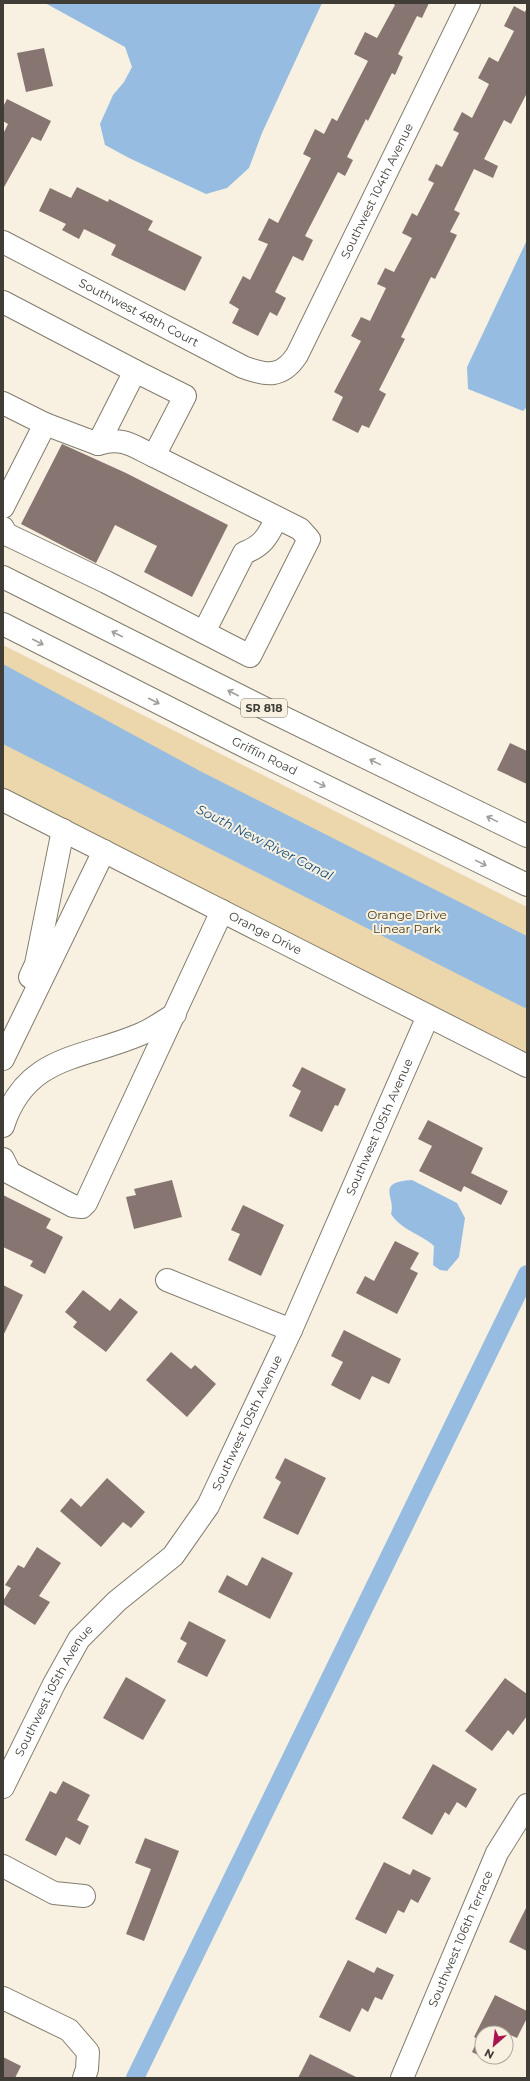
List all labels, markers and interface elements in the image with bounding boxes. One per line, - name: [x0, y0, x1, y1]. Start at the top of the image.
- street label: Southwest 104th Avenue: [337, 121, 416, 261]
- street label: Southwest 48th Court: [76, 275, 201, 350]
- one-way arrow: [111, 630, 123, 637]
- one-way arrow: [32, 639, 44, 646]
- one-way arrow: [228, 689, 240, 696]
- one-way arrow: [148, 697, 160, 705]
- road number: SR 818: [241, 699, 287, 717]
- street label: Griffin Road: [229, 733, 300, 778]
- one-way arrow: [369, 758, 381, 765]
- one-way arrow: [314, 781, 326, 788]
- water label: South New River Canal: [194, 801, 336, 884]
- one-way arrow: [486, 815, 498, 822]
- one-way arrow: [475, 860, 487, 867]
- park label: Orange Drive Linear Park: [367, 907, 447, 936]
- street label: Orange Drive: [226, 908, 304, 957]
- street label: Southwest 105th Avenue: [343, 1056, 416, 1198]
- street label: Southwest 105th Avenue: [208, 1352, 285, 1493]
- street label: Southwest 105th Avenue: [11, 1622, 96, 1759]
- street label: Southwest 106th Terrace: [425, 1868, 496, 2009]
- north arrow: [474, 2025, 514, 2065]
- text: N: [482, 2046, 497, 2062]

